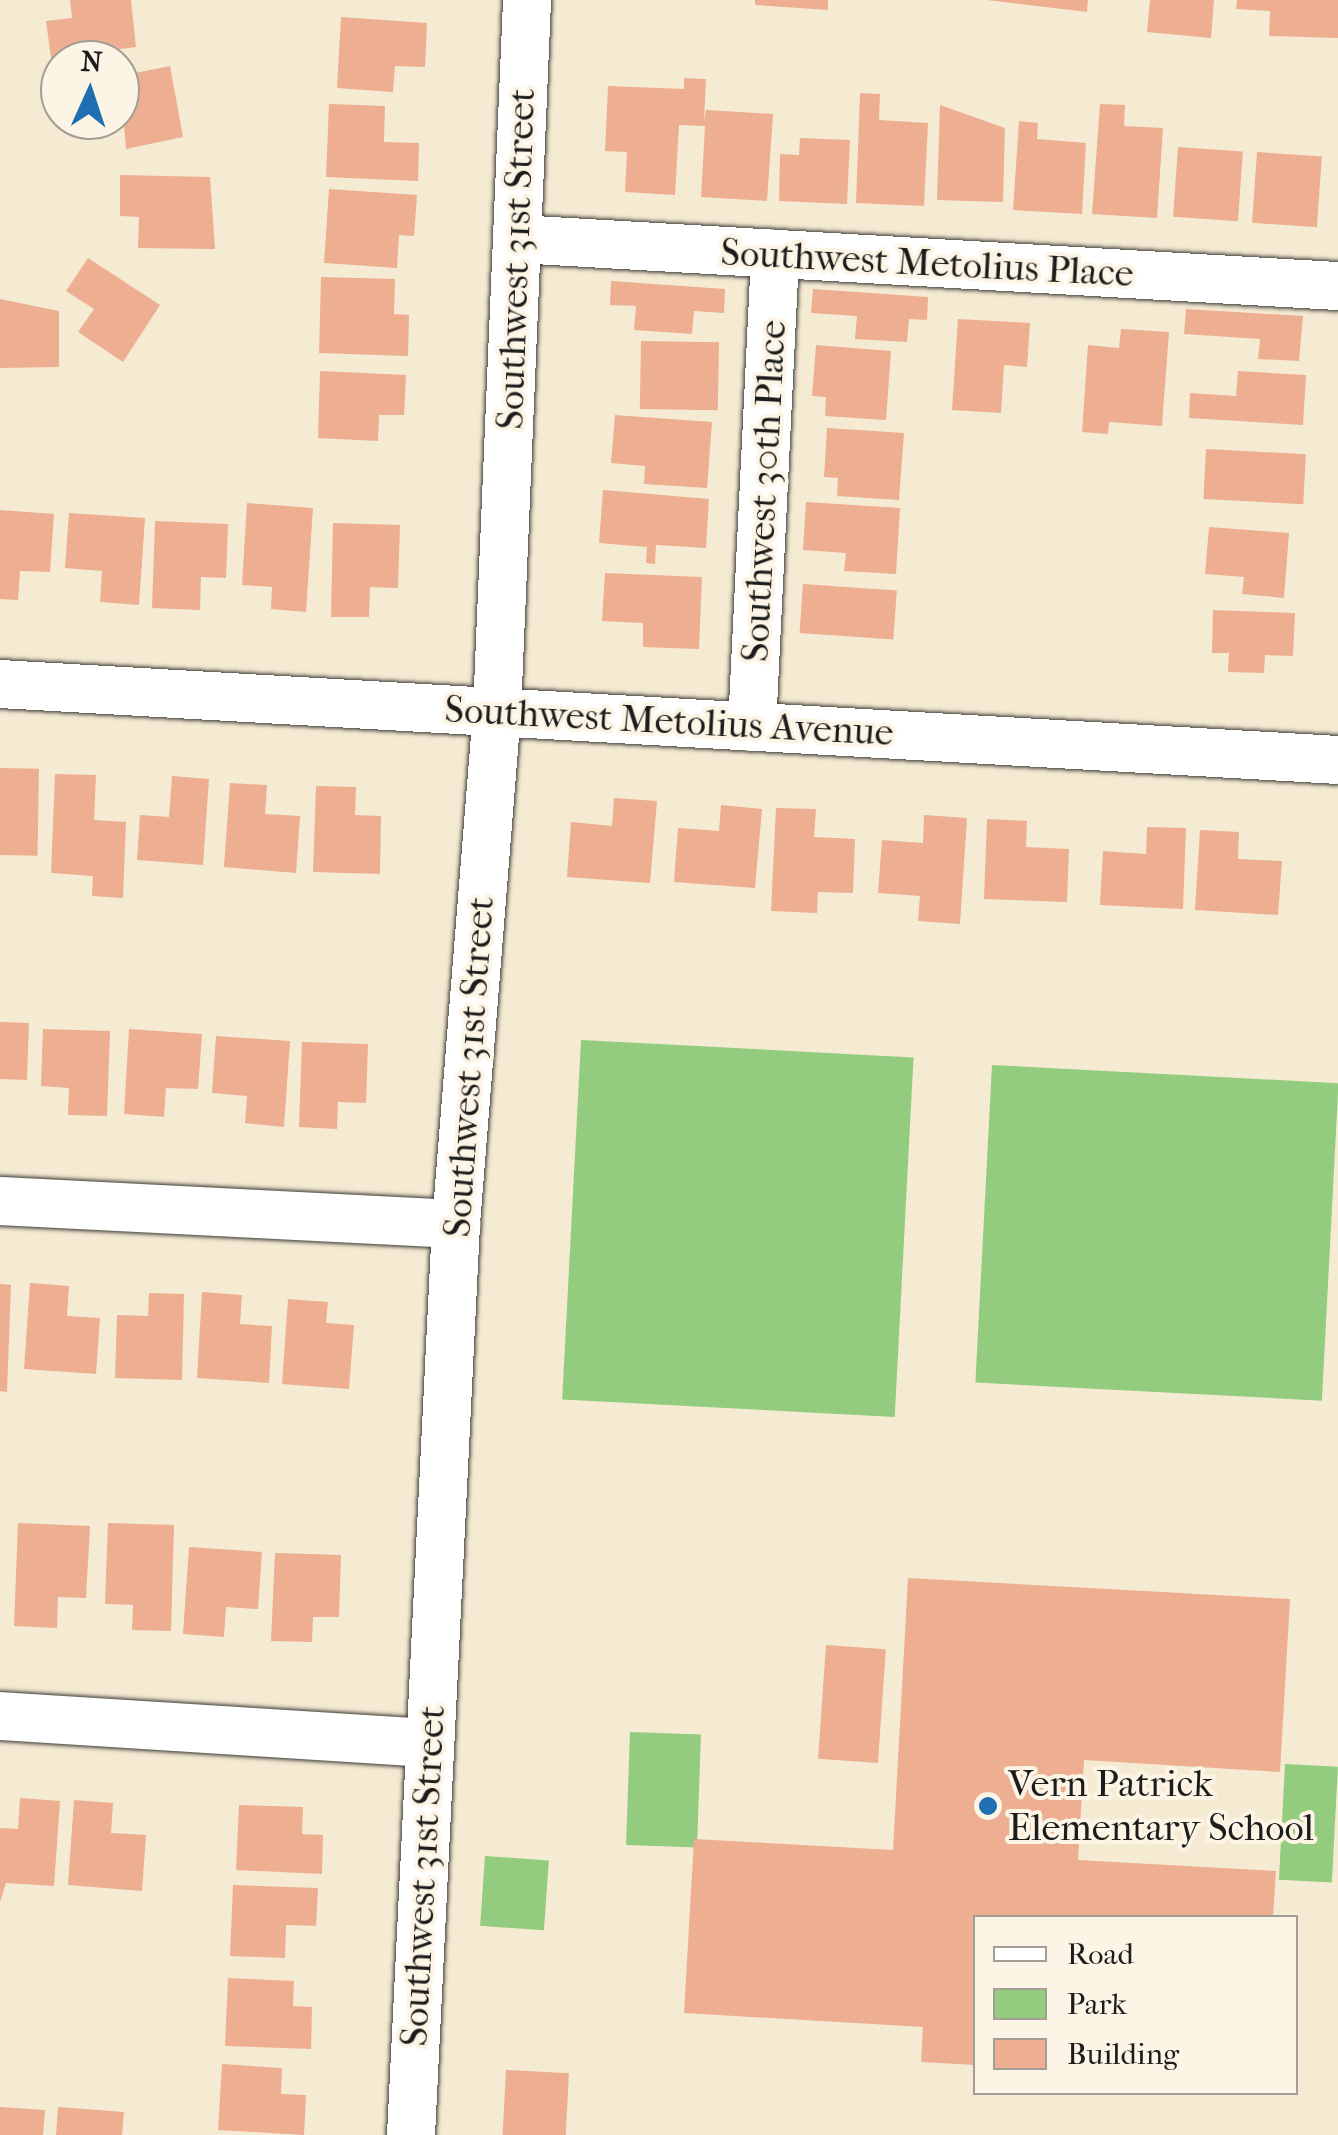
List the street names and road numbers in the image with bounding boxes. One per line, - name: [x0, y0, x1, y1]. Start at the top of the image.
- street label: Southwest 31st Street: [487, 88, 545, 430]
- street label: Southwest Metolius Place: [719, 229, 1135, 297]
- street label: Southwest 30th Place: [732, 319, 796, 663]
- street label: Southwest Metolius Avenue: [443, 686, 895, 756]
- street label: Southwest 31st Street: [434, 895, 504, 1239]
- street label: Southwest 31st Street: [391, 1704, 455, 2048]

